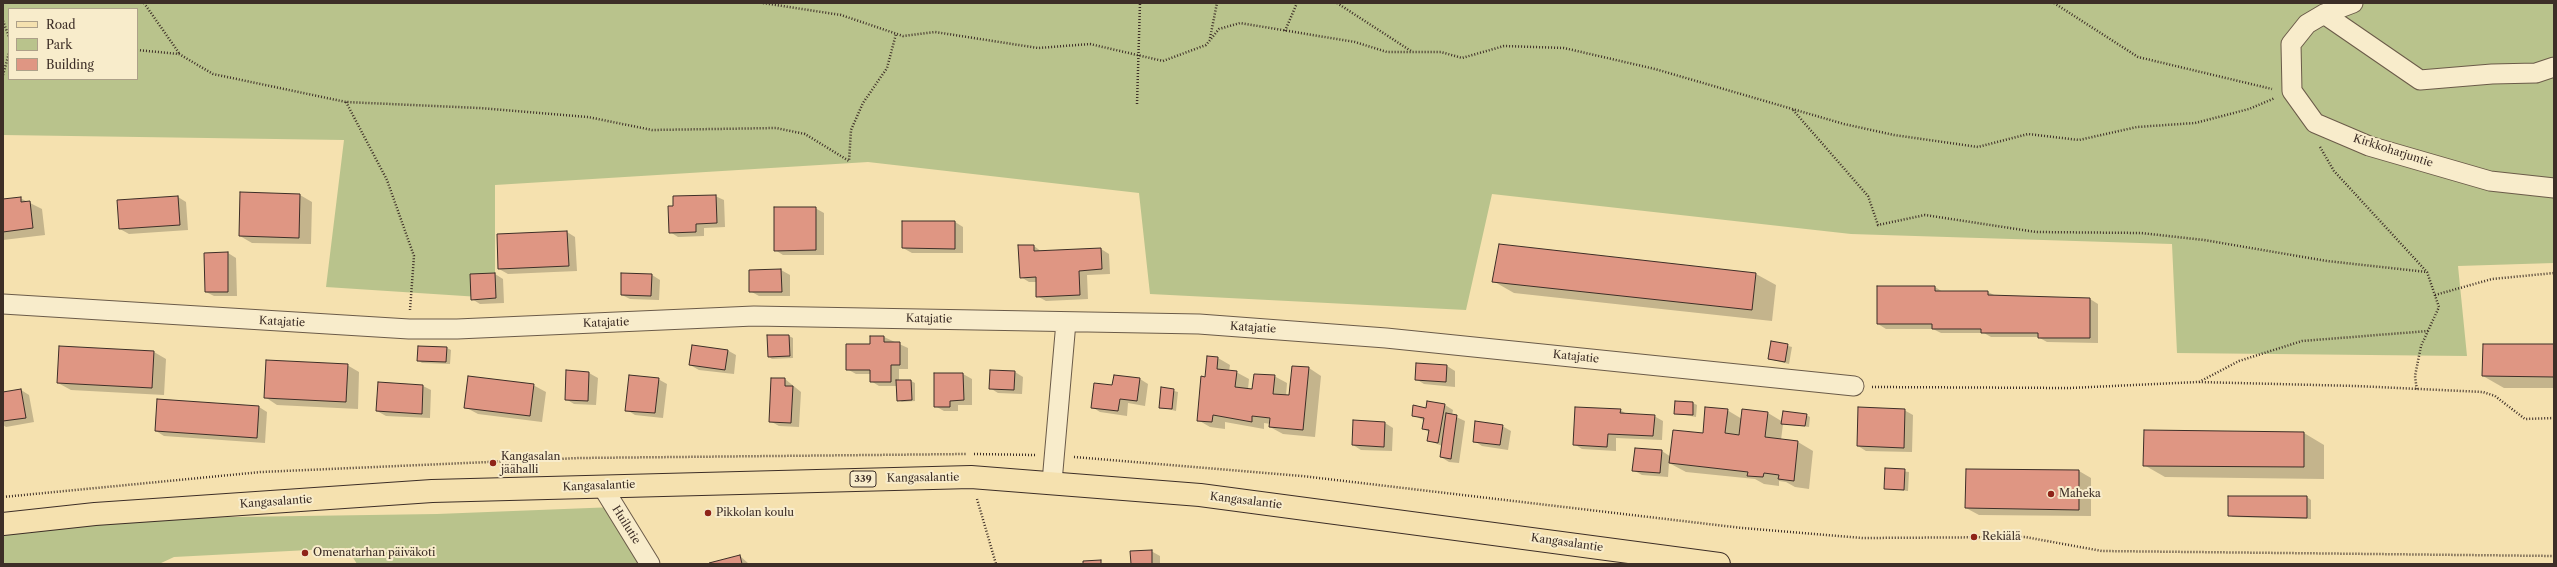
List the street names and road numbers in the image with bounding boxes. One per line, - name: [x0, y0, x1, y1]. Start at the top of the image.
- street label: Kirkkoharjuntie: [2351, 132, 2435, 170]
- street label: Katajatie: [906, 312, 952, 326]
- street label: Katajatie: [258, 314, 306, 330]
- street label: Katajatie: [583, 316, 629, 330]
- street label: Katajatie: [1229, 320, 1277, 336]
- street label: Katajatie: [1552, 348, 1600, 366]
- road number: 339: [850, 471, 876, 487]
- street label: Kangasalantie: [887, 471, 959, 485]
- street label: Kangasalantie: [562, 478, 636, 494]
- street label: Kangasalantie: [1209, 490, 1283, 512]
- street label: Kangasalantie: [239, 493, 313, 511]
- street label: Huilutie: [609, 503, 643, 547]
- street label: Kangasalantie: [1530, 531, 1604, 555]

